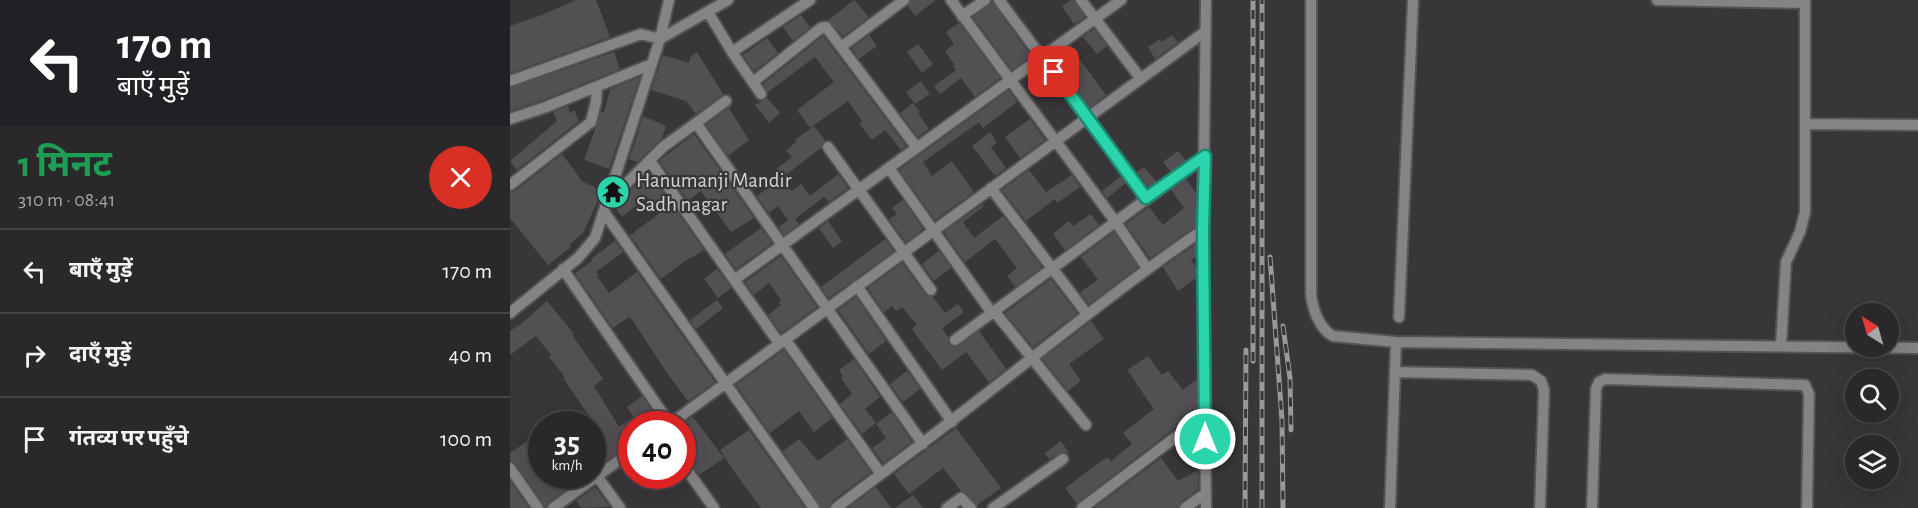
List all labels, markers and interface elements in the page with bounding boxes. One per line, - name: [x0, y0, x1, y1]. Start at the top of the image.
- icon: left: [18, 24, 96, 102]
- text: 170 m: [117, 24, 212, 66]
- pin: [1028, 46, 1079, 97]
- icon: arrive: [1037, 55, 1070, 88]
- text: बाएँ मुड़ें: [117, 73, 189, 100]
- button: close: [429, 146, 492, 209]
- text: 1 मिनट: [18, 147, 112, 183]
- place label: Hanumanji Mandir Sadh nagar: [636, 170, 792, 215]
- temple icon: Hanumanji Mandir Sadh nagar: [595, 174, 631, 210]
- text: 310 m · 08:41: [18, 190, 115, 210]
- icon: left: [18, 255, 51, 288]
- text: बाएँ मुड़ें: [69, 259, 133, 281]
- text: 170 m: [442, 260, 492, 282]
- north arrow: [1845, 303, 1899, 357]
- map controls: [1845, 303, 1899, 489]
- icon: right: [18, 339, 51, 372]
- text: दाएँ मुड़ें: [69, 343, 131, 365]
- text: 40 m: [449, 344, 492, 366]
- button: search: [1845, 369, 1899, 423]
- position arrow: [1173, 407, 1237, 471]
- speed limit sign: 40: [618, 411, 696, 489]
- icon: arrive: [18, 423, 51, 456]
- text: गंतव्य पर पहुँचे: [69, 427, 189, 449]
- text: 100 m: [440, 428, 492, 450]
- text: 35: [554, 428, 580, 458]
- button: layers: [1845, 435, 1899, 489]
- text: km/h: [552, 458, 582, 473]

